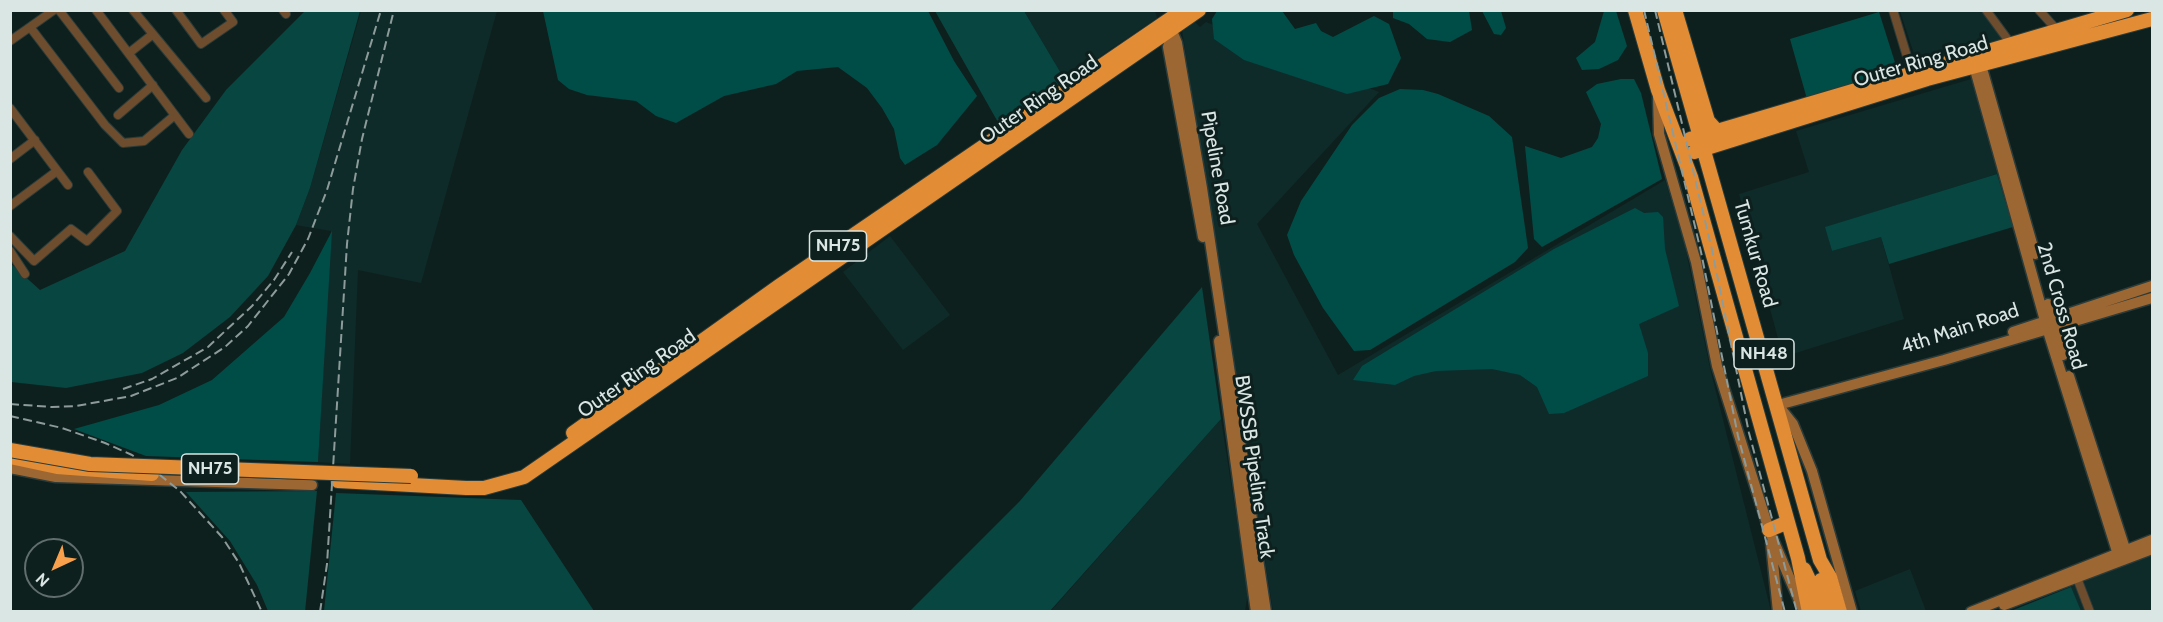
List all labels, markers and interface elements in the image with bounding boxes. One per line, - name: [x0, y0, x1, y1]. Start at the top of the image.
- street label: Outer Ring Road: [1851, 31, 1991, 93]
- street label: Outer Ring Road: [975, 50, 1103, 150]
- street label: Pipeline Road: [1195, 109, 1239, 227]
- street label: Tumkur Road: [1728, 198, 1782, 310]
- road number: NH75: [810, 231, 866, 261]
- street label: 2nd Cross Road: [2031, 240, 2091, 372]
- street label: 4th Main Road: [1898, 299, 2022, 359]
- street label: Outer Ring Road: [573, 324, 701, 424]
- road number: NH48: [1734, 339, 1794, 369]
- street label: BWSSB Pipeline Track: [1229, 374, 1279, 560]
- road number: NH75: [182, 454, 238, 484]
- north arrow: [24, 538, 84, 598]
- text: N: [32, 569, 53, 591]

